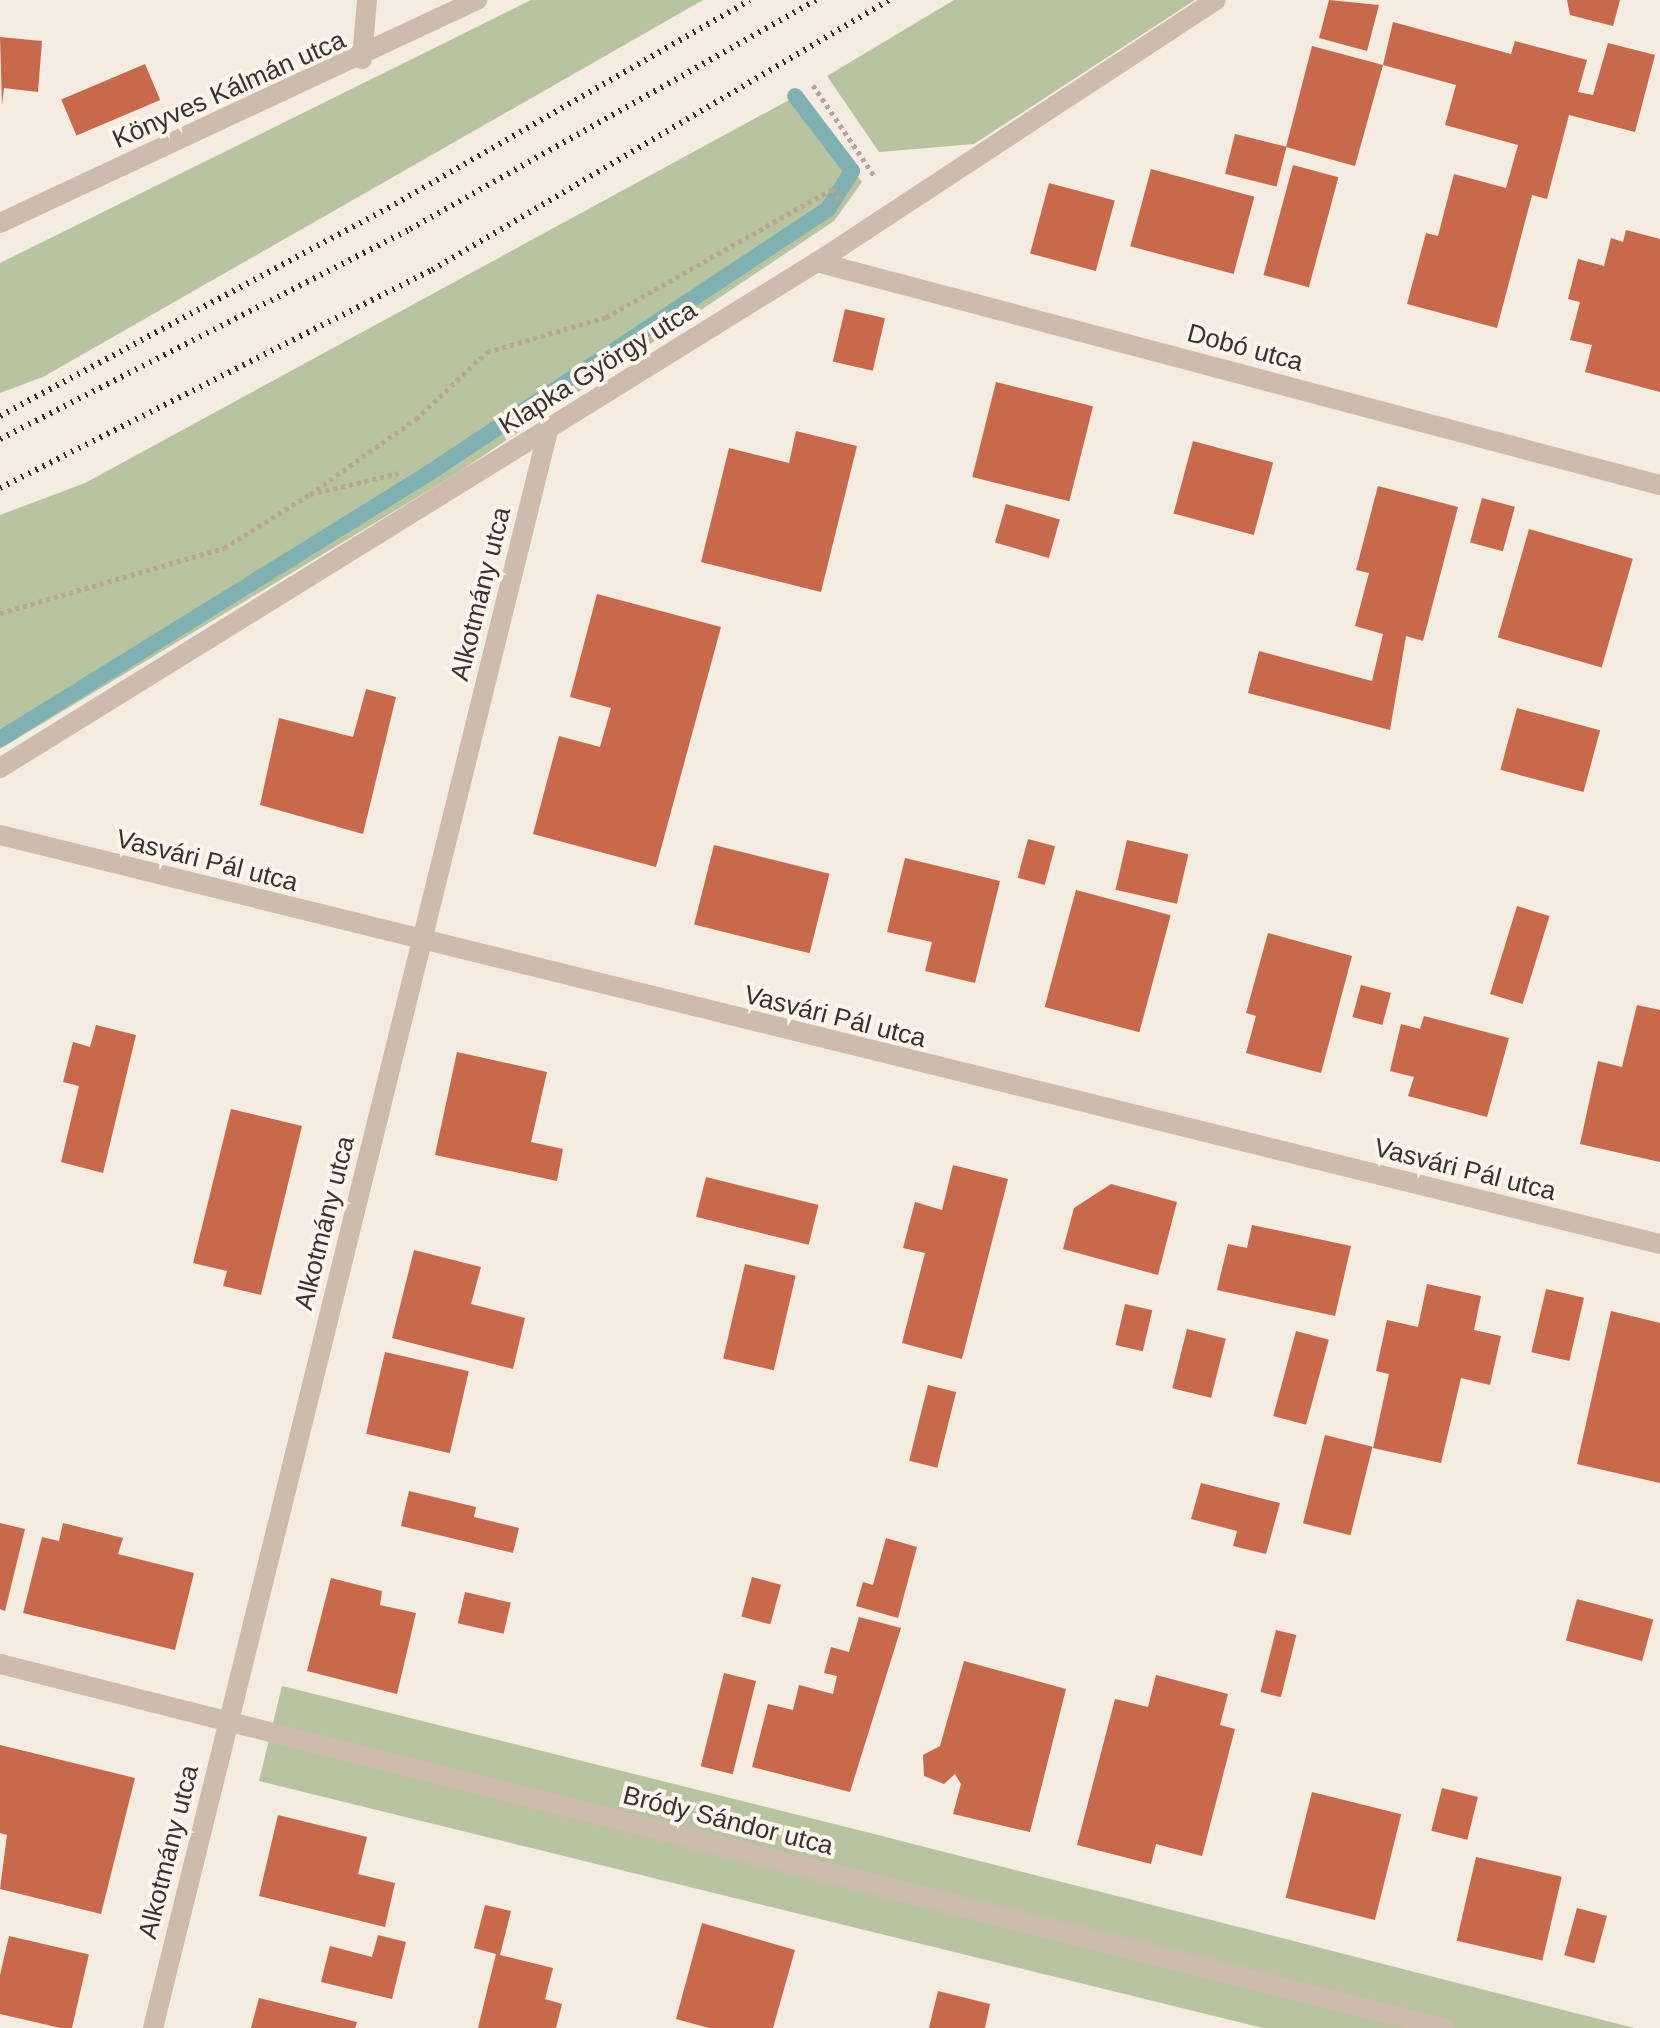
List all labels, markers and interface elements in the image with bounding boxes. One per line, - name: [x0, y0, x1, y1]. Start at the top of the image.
- street label: Könyves Kálmán utca: [108, 25, 350, 155]
- street label: Klapka György utca: [494, 295, 702, 441]
- street label: Dobó utca: [1184, 318, 1306, 378]
- street label: Alkotmány utca: [444, 504, 518, 684]
- street label: Vasvári Pál utca: [113, 823, 301, 899]
- street label: Vasvári Pál utca: [741, 979, 929, 1055]
- street label: Vasvári Pál utca: [1371, 1132, 1559, 1208]
- street label: Alkotmány utca: [288, 1133, 362, 1313]
- street label: Alkotmány utca: [132, 1762, 206, 1942]
- street label: Bródy Sándor utca: [620, 1780, 836, 1862]

